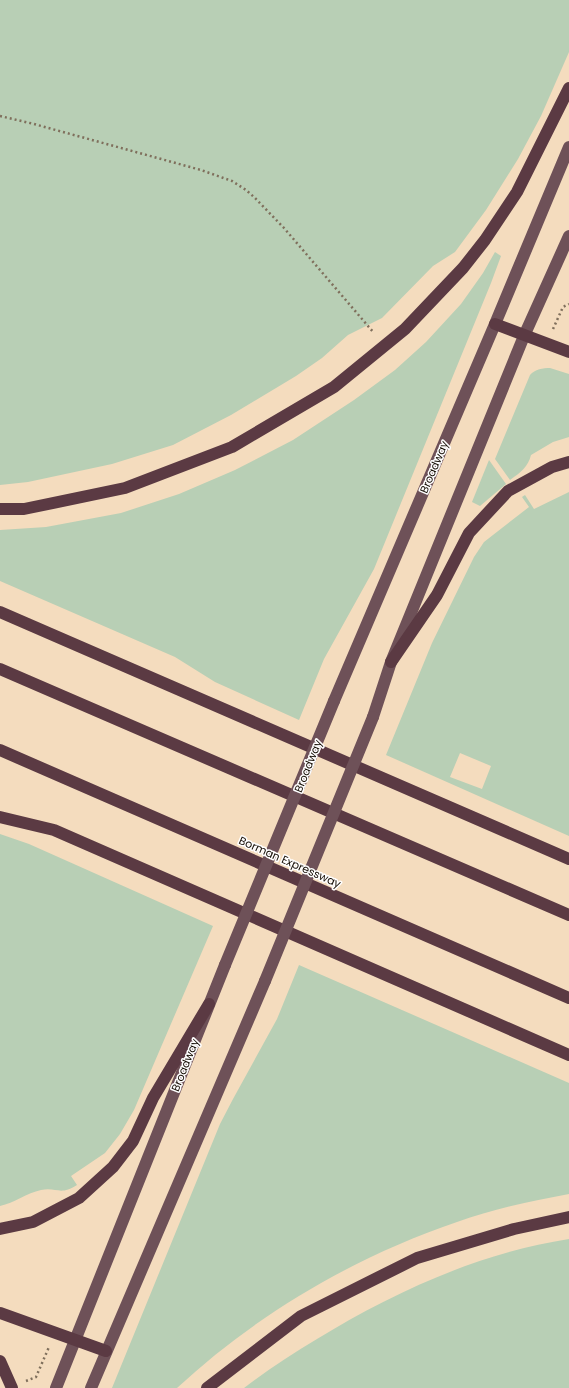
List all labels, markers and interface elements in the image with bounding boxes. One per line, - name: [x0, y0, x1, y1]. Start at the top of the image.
- street label: Broadway: [416, 438, 453, 496]
- street label: Broadway: [290, 737, 326, 795]
- street label: Borman Expressway: [236, 832, 344, 892]
- street label: Broadway: [167, 1036, 203, 1094]

